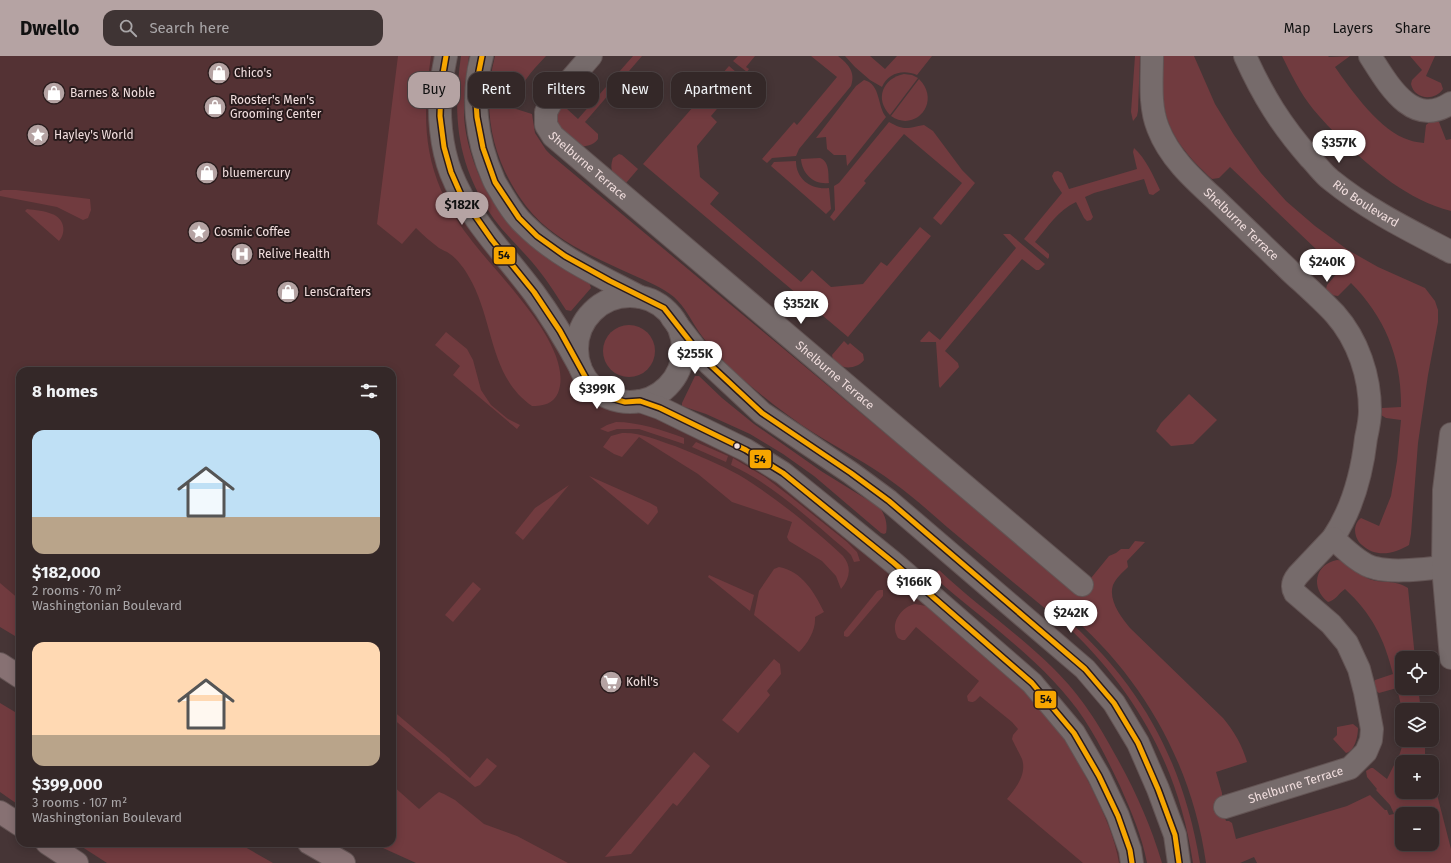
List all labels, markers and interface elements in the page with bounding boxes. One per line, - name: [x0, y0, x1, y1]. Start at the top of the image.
- search box: [103, 10, 383, 46]
- text: Dwello: [20, 17, 79, 40]
- icon: search: [117, 17, 139, 39]
- text: Search here: [149, 19, 230, 37]
- text: Map: [1284, 20, 1310, 37]
- text: Layers: [1332, 20, 1373, 37]
- text: Share: [1395, 20, 1431, 37]
- shop icon: Chico's: [206, 60, 232, 86]
- place label: Chico's: [234, 66, 272, 80]
- chip: Buy: [408, 72, 460, 108]
- chip: Rent: [468, 72, 525, 108]
- chip: Filters: [533, 72, 599, 108]
- chip: New: [607, 72, 663, 108]
- chip: Apartment: [671, 72, 766, 108]
- shop icon: Barnes & Noble: [41, 80, 67, 106]
- place label: Barnes & Noble: [70, 86, 155, 100]
- place label: Rooster's Men's Grooming Center: [230, 93, 322, 121]
- shop icon: Rooster's Men's Grooming Center: [202, 94, 228, 120]
- place icon: Hayley's World: [25, 122, 51, 148]
- place label: Hayley's World: [54, 128, 134, 142]
- street label: Shelburne Terrace: [545, 129, 630, 203]
- pin: $357K: [1311, 130, 1367, 164]
- text: $357K: [1322, 135, 1356, 150]
- shop icon: bluemercury: [194, 160, 220, 186]
- place label: bluemercury: [222, 166, 290, 180]
- street label: Rio Boulevard: [1330, 177, 1401, 230]
- street label: Shelburne Terrace: [1201, 185, 1282, 263]
- pin: $182K: [434, 192, 490, 226]
- text: $182K: [444, 197, 480, 212]
- place icon: Cosmic Coffee: [186, 219, 212, 245]
- place label: Cosmic Coffee: [214, 225, 290, 239]
- hospital icon: Relive Health: [229, 241, 255, 267]
- line badge: 54: [493, 246, 516, 265]
- place label: Relive Health: [258, 247, 330, 261]
- text: 54: [498, 249, 510, 262]
- pin: $240K: [1299, 249, 1355, 283]
- text: $240K: [1309, 254, 1345, 269]
- shop icon: LensCrafters: [275, 279, 301, 305]
- place label: LensCrafters: [304, 285, 371, 299]
- pin: $352K: [773, 291, 829, 325]
- text: $352K: [783, 296, 819, 311]
- street label: Shelburne Terrace: [793, 338, 877, 413]
- pin: $255K: [667, 341, 723, 375]
- text: $255K: [677, 346, 713, 361]
- pin: $399K: [569, 376, 625, 410]
- icon: filters: [358, 380, 380, 402]
- text: 8 homes: [32, 381, 98, 402]
- text: $399K: [579, 381, 615, 396]
- unlabelled marker: [732, 441, 742, 451]
- line badge: 54: [749, 449, 772, 469]
- text: 54: [754, 453, 766, 466]
- icon: home: [170, 456, 242, 528]
- text: $182,000: [32, 562, 101, 583]
- pin: $166K: [886, 569, 942, 603]
- text: $166K: [896, 574, 932, 589]
- text: 2 rooms · 70 m²: [32, 583, 122, 598]
- text: Washingtonian Boulevard: [32, 598, 182, 613]
- pin: $242K: [1043, 600, 1099, 634]
- text: $242K: [1053, 605, 1089, 620]
- map controls: [1395, 651, 1439, 851]
- button: locate: [1395, 651, 1439, 695]
- icon: home: [170, 668, 242, 740]
- supermarket icon: Kohl's: [598, 669, 624, 695]
- place label: Kohl's: [626, 675, 659, 689]
- line badge: 54: [1034, 690, 1057, 709]
- text: 54: [1040, 693, 1052, 706]
- button: layers: [1395, 703, 1439, 747]
- button: +: [1395, 755, 1439, 799]
- street label: Shelburne Terrace: [1246, 764, 1345, 806]
- text: $399,000: [32, 774, 103, 795]
- text: 3 rooms · 107 m²: [32, 795, 127, 810]
- button: −: [1395, 807, 1439, 851]
- text: Washingtonian Boulevard: [32, 810, 182, 825]

